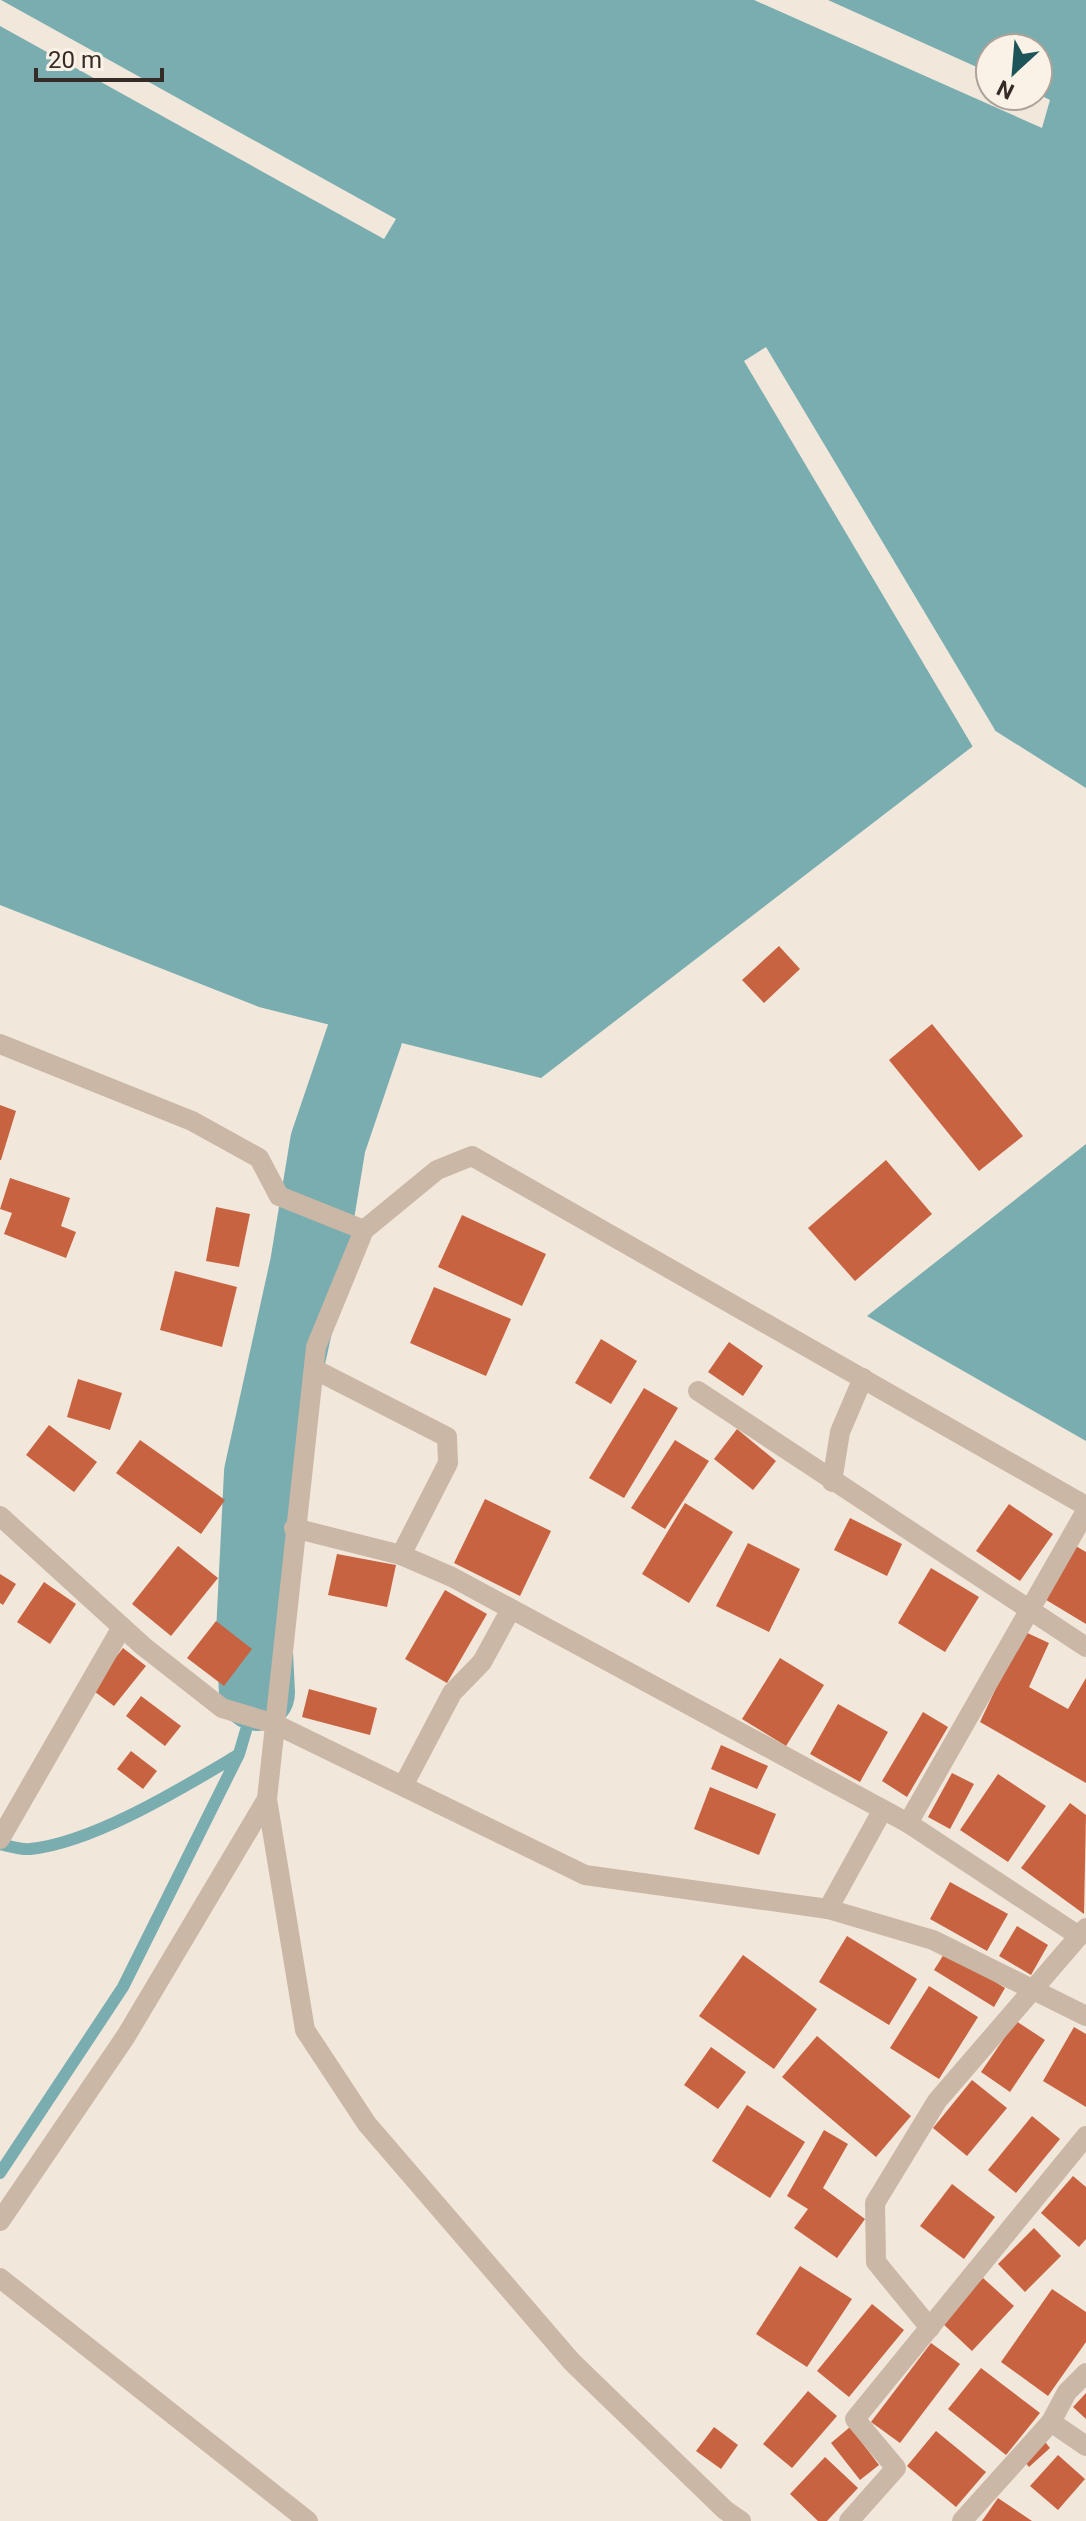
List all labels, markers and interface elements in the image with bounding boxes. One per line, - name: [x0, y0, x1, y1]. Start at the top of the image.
- scale bar: [36, 32, 162, 82]
- north arrow: [974, 32, 1054, 112]
- text: 20 m: [48, 46, 102, 74]
- text: N: [993, 75, 1018, 104]

